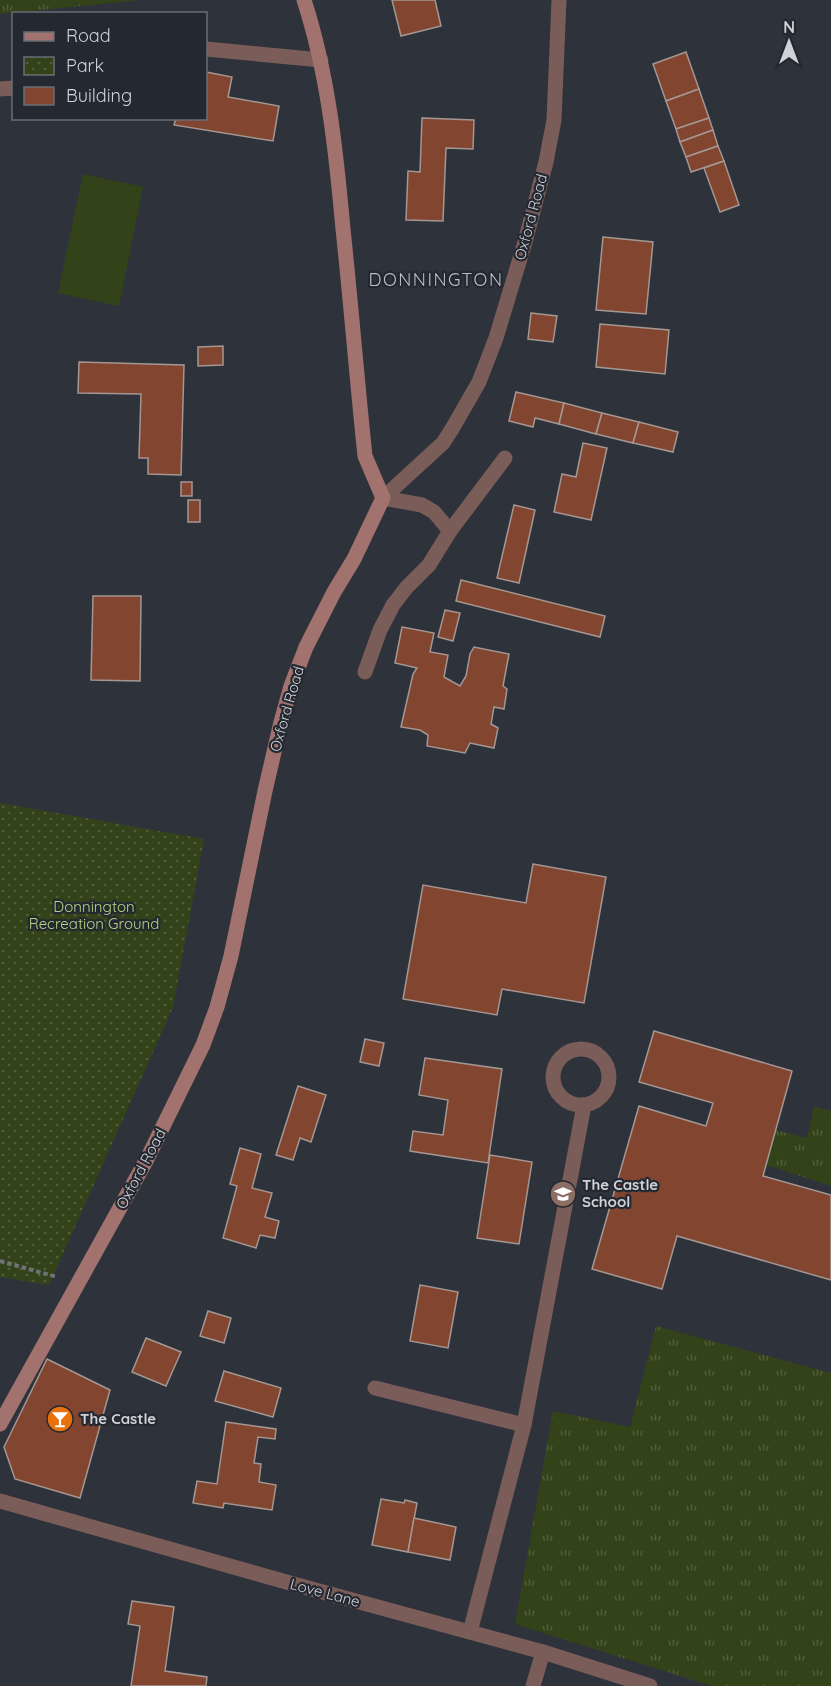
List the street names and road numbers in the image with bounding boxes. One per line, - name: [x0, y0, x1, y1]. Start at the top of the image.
- street label: Oxford Road: [510, 172, 551, 262]
- street label: Oxford Road: [265, 664, 308, 754]
- street label: Oxford Road: [111, 1125, 170, 1212]
- street label: Love Lane: [288, 1574, 362, 1611]

